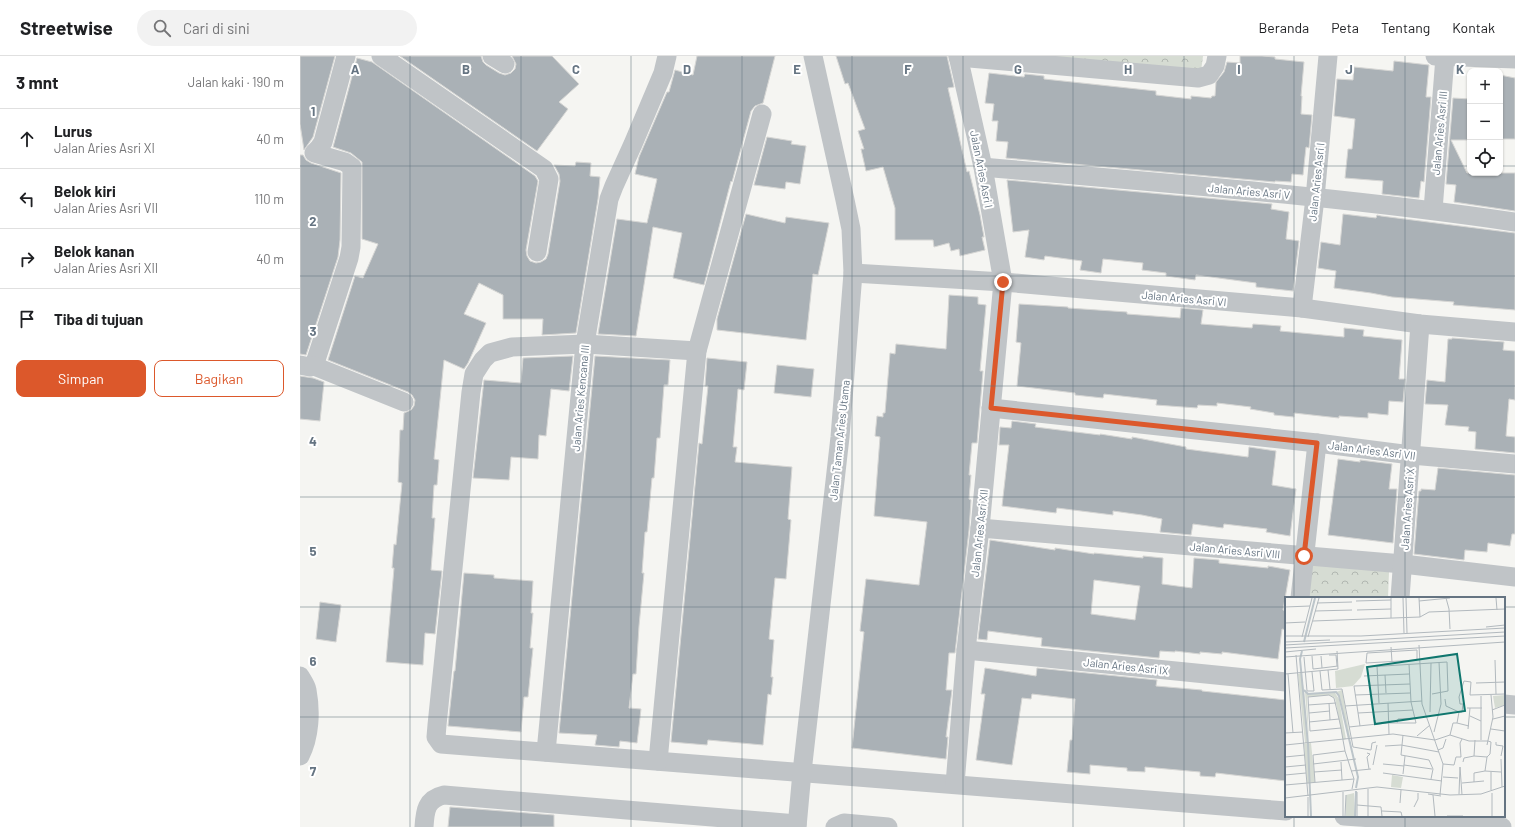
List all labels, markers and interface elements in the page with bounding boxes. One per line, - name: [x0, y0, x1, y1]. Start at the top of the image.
- search box: [137, 10, 417, 46]
- text: Streetwise: [20, 16, 113, 39]
- icon: search: [151, 17, 173, 39]
- text: Cari di sini: [183, 19, 250, 37]
- text: Beranda: [1259, 19, 1309, 36]
- text: Peta: [1331, 19, 1359, 36]
- text: Tentang: [1381, 19, 1430, 36]
- text: Kontak: [1452, 19, 1495, 36]
- text: A: [351, 61, 360, 77]
- text: B: [462, 61, 470, 77]
- text: C: [572, 61, 580, 77]
- text: D: [683, 61, 691, 77]
- text: E: [793, 61, 801, 77]
- text: F: [904, 61, 912, 77]
- text: G: [1014, 61, 1022, 77]
- text: H: [1124, 61, 1132, 77]
- text: I: [1237, 61, 1241, 77]
- text: J: [1345, 61, 1353, 77]
- text: K: [1456, 61, 1464, 77]
- map controls: [1467, 68, 1503, 176]
- button: +: [1467, 68, 1503, 104]
- text: 3 mnt: [16, 72, 59, 92]
- text: Jalan kaki · 190 m: [188, 74, 284, 90]
- street label: Jalan Aries Asri III: [1429, 90, 1449, 176]
- text: 1: [311, 103, 315, 119]
- button: −: [1467, 104, 1503, 140]
- text: Lurus: [54, 122, 92, 140]
- icon: ahead: [16, 128, 38, 150]
- street label: Jalan Aries Asri I: [968, 129, 996, 209]
- text: 40 m: [256, 131, 284, 147]
- text: Jalan Aries Asri XI: [54, 140, 155, 156]
- button: locate: [1467, 140, 1503, 176]
- street label: Jalan Aries Asri I: [1305, 142, 1327, 222]
- street label: Jalan Aries Asri V: [1207, 181, 1291, 201]
- text: Belok kiri: [54, 182, 116, 200]
- icon: left: [16, 188, 38, 210]
- text: 110 m: [254, 191, 284, 207]
- text: Jalan Aries Asri VII: [54, 200, 158, 216]
- text: 2: [309, 213, 317, 229]
- text: Belok kanan: [54, 242, 134, 260]
- icon: right: [16, 248, 38, 270]
- text: 40 m: [256, 251, 284, 267]
- text: Jalan Aries Asri XII: [54, 260, 158, 276]
- route end: [994, 273, 1012, 291]
- street label: Jalan Aries Asri VI: [1141, 288, 1227, 308]
- icon: arrive: [16, 308, 38, 330]
- text: Tiba di tujuan: [54, 310, 143, 328]
- text: 3: [309, 323, 317, 339]
- street label: Jalan Aries Kencana III: [569, 344, 591, 452]
- button: Simpan: [16, 360, 146, 397]
- button: Bagikan: [154, 360, 284, 397]
- street label: Jalan Taman Aries Utama: [826, 379, 852, 501]
- text: 4: [309, 433, 317, 449]
- street label: Jalan Aries Asri VII: [1327, 438, 1417, 462]
- street label: Jalan Aries Asri X: [1398, 467, 1416, 551]
- street label: Jalan Aries Asri XII: [968, 488, 990, 578]
- street label: Jalan Aries Asri VIII: [1189, 540, 1281, 560]
- text: 5: [309, 543, 317, 559]
- route start: [1295, 547, 1313, 565]
- inset map: [1285, 597, 1505, 817]
- text: 6: [310, 653, 317, 669]
- street label: Jalan Aries Asri IX: [1083, 655, 1170, 677]
- text: 7: [310, 763, 317, 779]

